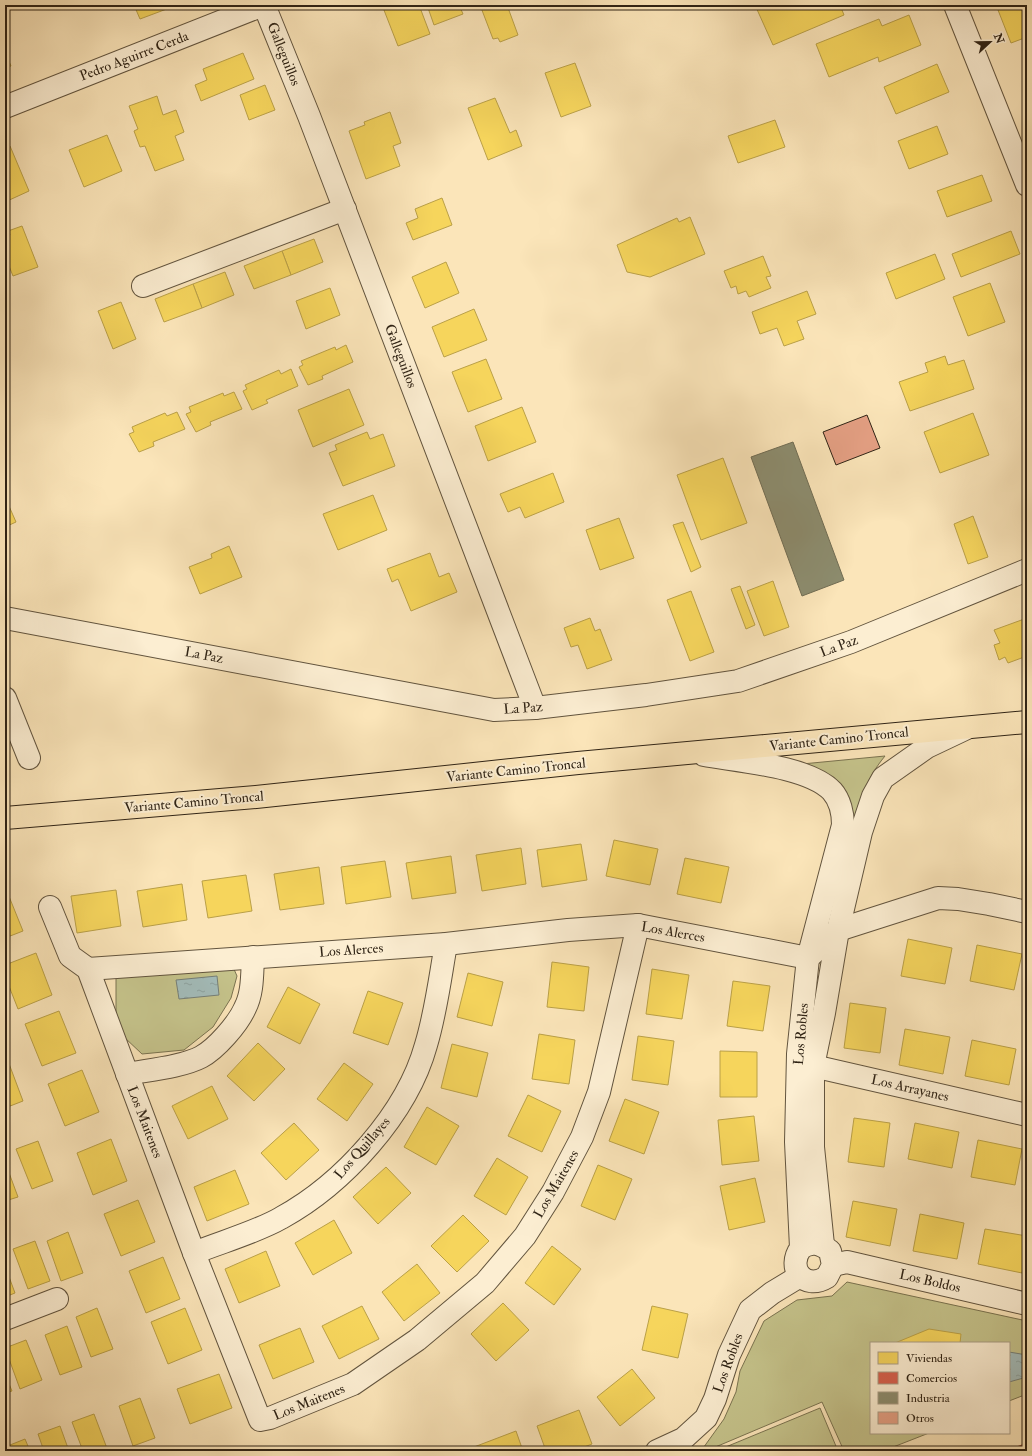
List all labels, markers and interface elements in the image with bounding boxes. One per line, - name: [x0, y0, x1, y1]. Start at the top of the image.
- street label: Galleguillos: [264, 20, 305, 88]
- north arrow: [970, 22, 1010, 62]
- street label: Pedro Aguirre Cerda: [77, 27, 191, 85]
- text: N: [991, 31, 1007, 47]
- street label: Galleguillos: [381, 322, 421, 391]
- street label: La Paz: [818, 631, 861, 661]
- street label: La Paz: [183, 643, 225, 667]
- street label: La Paz: [503, 698, 543, 718]
- street label: Variante Camino Troncal: [768, 723, 910, 755]
- street label: Variante Camino Troncal: [445, 754, 587, 786]
- street label: Variante Camino Troncal: [124, 787, 265, 817]
- street label: Los Alerces: [640, 918, 706, 946]
- street label: Los Alerces: [318, 939, 384, 961]
- street label: Los Robles: [790, 1002, 812, 1066]
- street label: Los Arrayanes: [869, 1071, 951, 1106]
- street label: Los Maitenes: [123, 1084, 167, 1161]
- street label: Los Quillayes: [330, 1113, 395, 1183]
- street label: Los Maitenes: [530, 1147, 582, 1221]
- street label: Los Boldos: [898, 1266, 963, 1296]
- street label: Los Robles: [709, 1331, 747, 1395]
- legend: [870, 1342, 1010, 1434]
- text: Viviendas: [906, 1351, 952, 1366]
- text: Comercios: [906, 1371, 957, 1386]
- street label: Los Maitenes: [271, 1380, 348, 1424]
- text: Industria: [906, 1391, 951, 1406]
- text: Otros: [906, 1411, 934, 1426]

